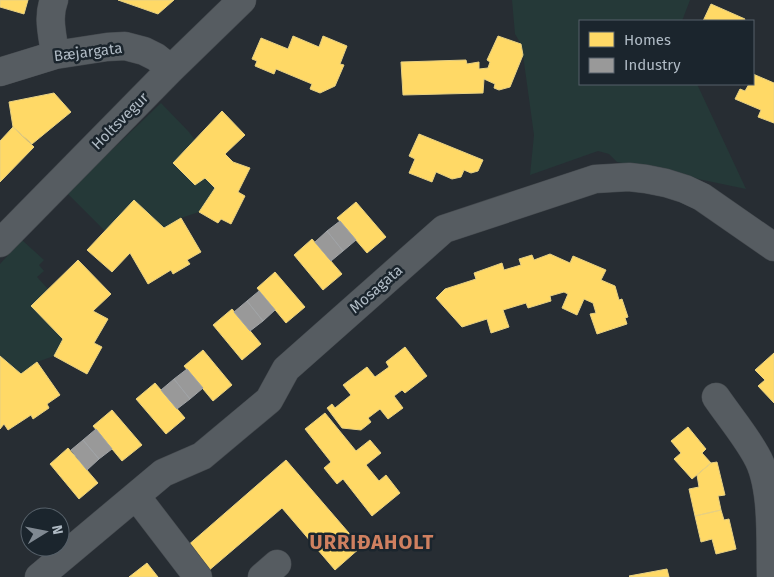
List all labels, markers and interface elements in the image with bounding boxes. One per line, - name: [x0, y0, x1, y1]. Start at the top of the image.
- legend: [579, 20, 754, 85]
- text: Homes: [624, 31, 671, 49]
- street label: Bæjargata: [53, 39, 123, 65]
- text: Industry: [624, 56, 681, 74]
- street label: Holtsvegur: [88, 89, 152, 153]
- street label: Mosagata: [346, 261, 406, 317]
- north arrow: [20, 507, 70, 557]
- text: N: [48, 524, 66, 536]
- district label: URRIÐAHOLT: [310, 530, 434, 554]

